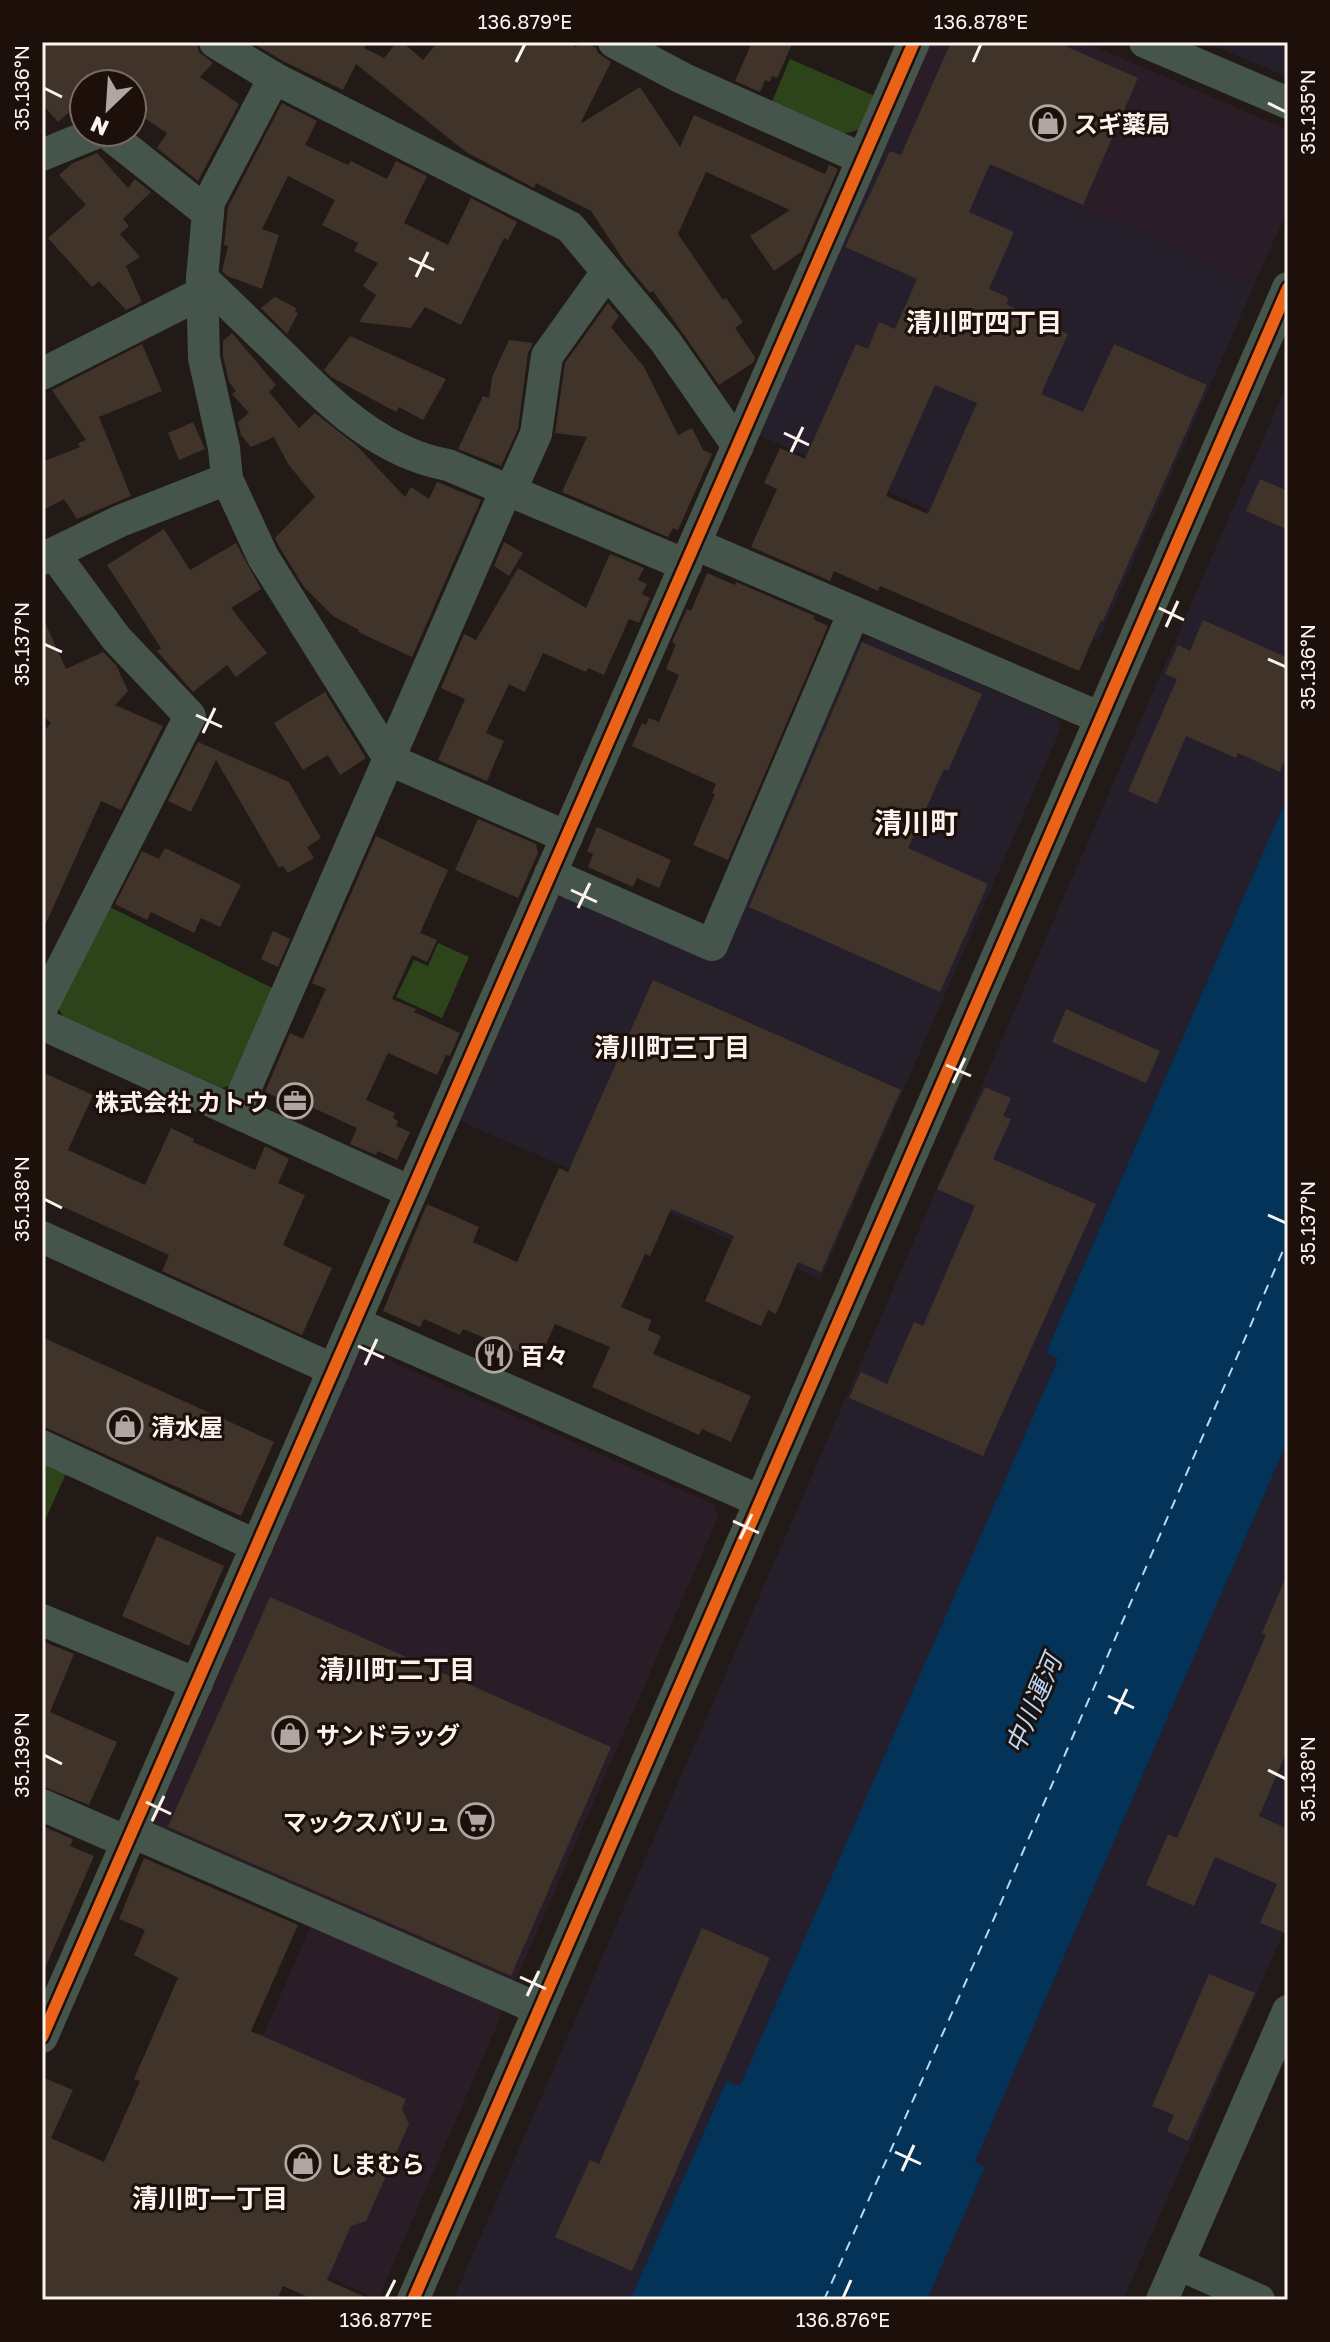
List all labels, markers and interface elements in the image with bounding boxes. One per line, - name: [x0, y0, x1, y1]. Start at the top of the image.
- text: 136.879°E: [478, 9, 572, 33]
- text: 136.878°E: [934, 9, 1028, 33]
- text: 35.136°N: [9, 45, 33, 131]
- north arrow: [68, 68, 148, 148]
- text: 35.135°N: [1295, 69, 1319, 155]
- shop icon: スギ薬局: [1029, 104, 1067, 142]
- place label: スギ薬局: [1074, 109, 1170, 138]
- text: N: [86, 111, 113, 142]
- district label: 清川町四丁目: [906, 307, 1062, 338]
- text: 35.137°N: [9, 602, 33, 686]
- text: 35.136°N: [1295, 624, 1319, 710]
- district label: 清川町: [874, 806, 958, 839]
- district label: 清川町三丁目: [594, 1032, 750, 1063]
- office icon: 株式会社 カトウ: [276, 1082, 314, 1120]
- place label: 株式会社 カトウ: [95, 1087, 269, 1116]
- text: 35.138°N: [9, 1156, 33, 1242]
- text: 35.137°N: [1295, 1181, 1319, 1265]
- restaurant icon: 百々: [475, 1336, 513, 1374]
- place label: 百々: [520, 1341, 568, 1370]
- shop icon: 清水屋: [106, 1407, 144, 1445]
- place label: 清水屋: [151, 1412, 223, 1441]
- water label: 中川運河: [998, 1645, 1070, 1758]
- district label: 清川町二丁目: [319, 1654, 475, 1685]
- text: 35.139°N: [9, 1712, 33, 1798]
- shop icon: サンドラッグ: [271, 1715, 309, 1753]
- place label: サンドラッグ: [316, 1720, 460, 1749]
- text: 35.138°N: [1295, 1736, 1319, 1822]
- supermarket icon: マックスバリュ: [457, 1802, 495, 1840]
- place label: マックスバリュ: [283, 1807, 450, 1836]
- shop icon: しまむら: [284, 2144, 322, 2182]
- place label: しまむら: [329, 2149, 425, 2178]
- district label: 清川町一丁目: [132, 2183, 288, 2214]
- text: 136.877°E: [340, 2307, 432, 2331]
- text: 136.876°E: [796, 2307, 890, 2331]

